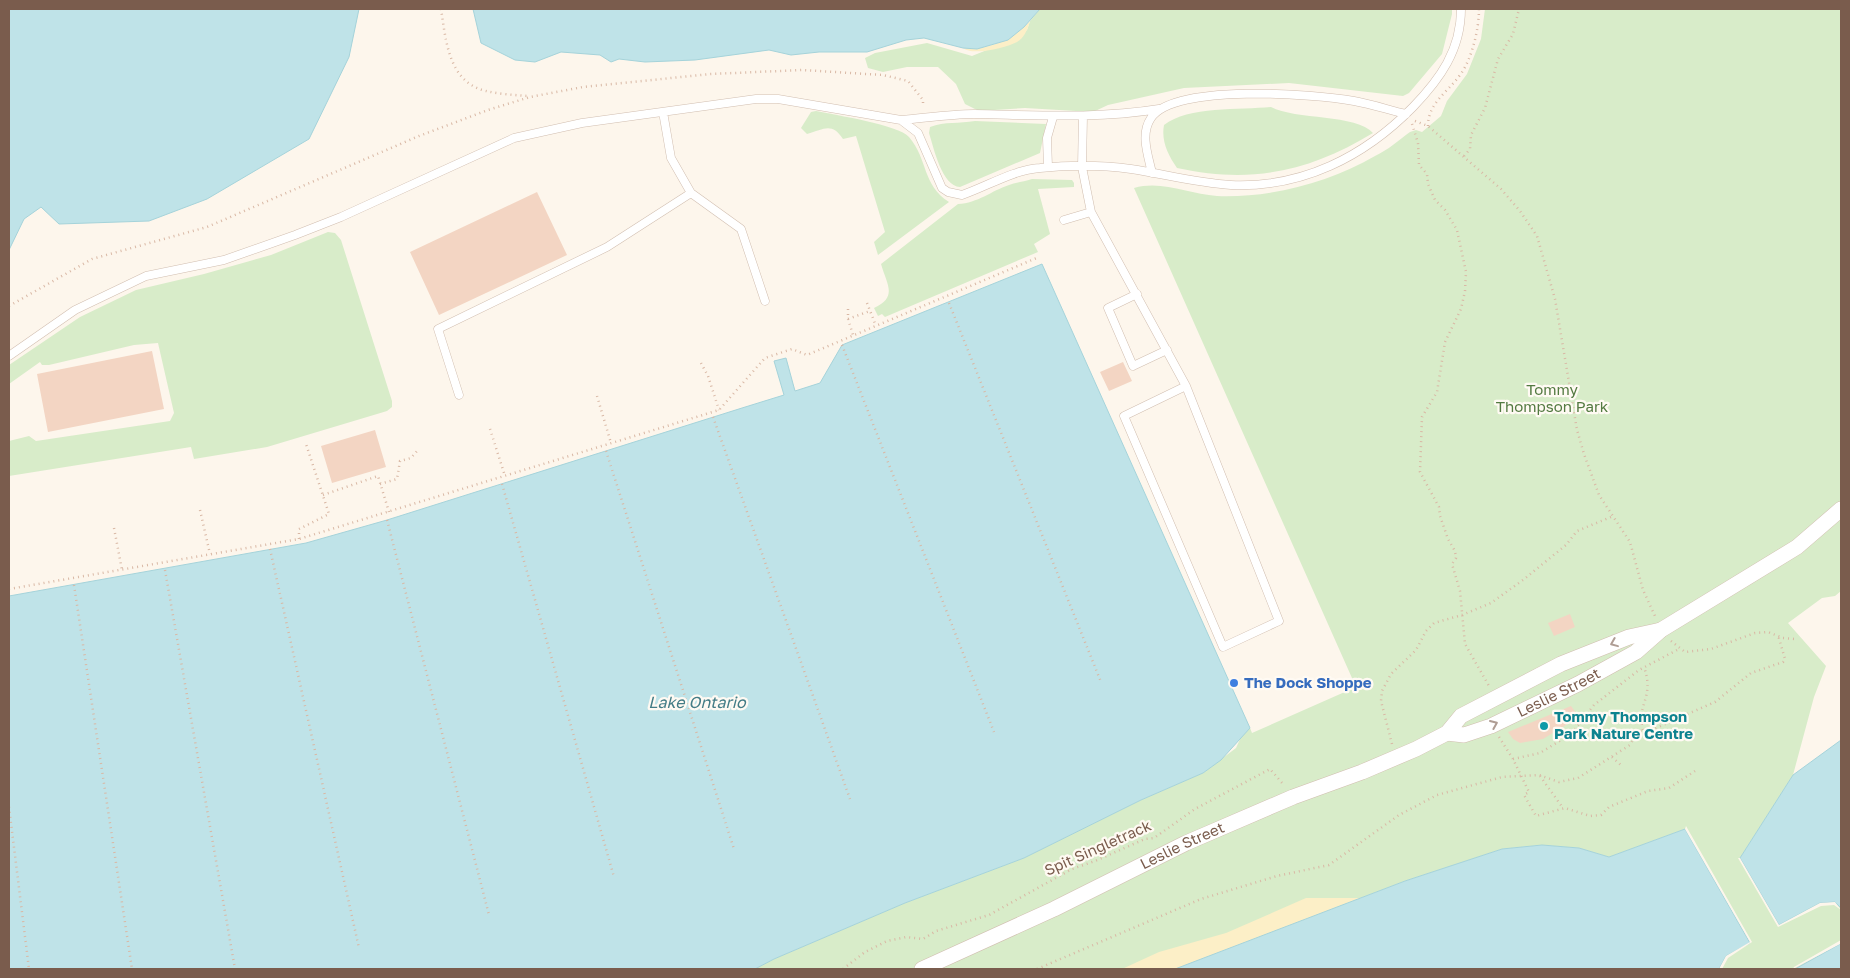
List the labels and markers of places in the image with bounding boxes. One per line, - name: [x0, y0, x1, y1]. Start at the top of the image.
- place label: The Dock Shoppe: [1244, 673, 1372, 691]
- marker: The Dock Shoppe: [1228, 677, 1240, 689]
- place label: Tommy Thompson Park Nature Centre: [1554, 707, 1693, 742]
- marker: Tommy Thompson Park Nature Centre: [1538, 720, 1550, 732]

